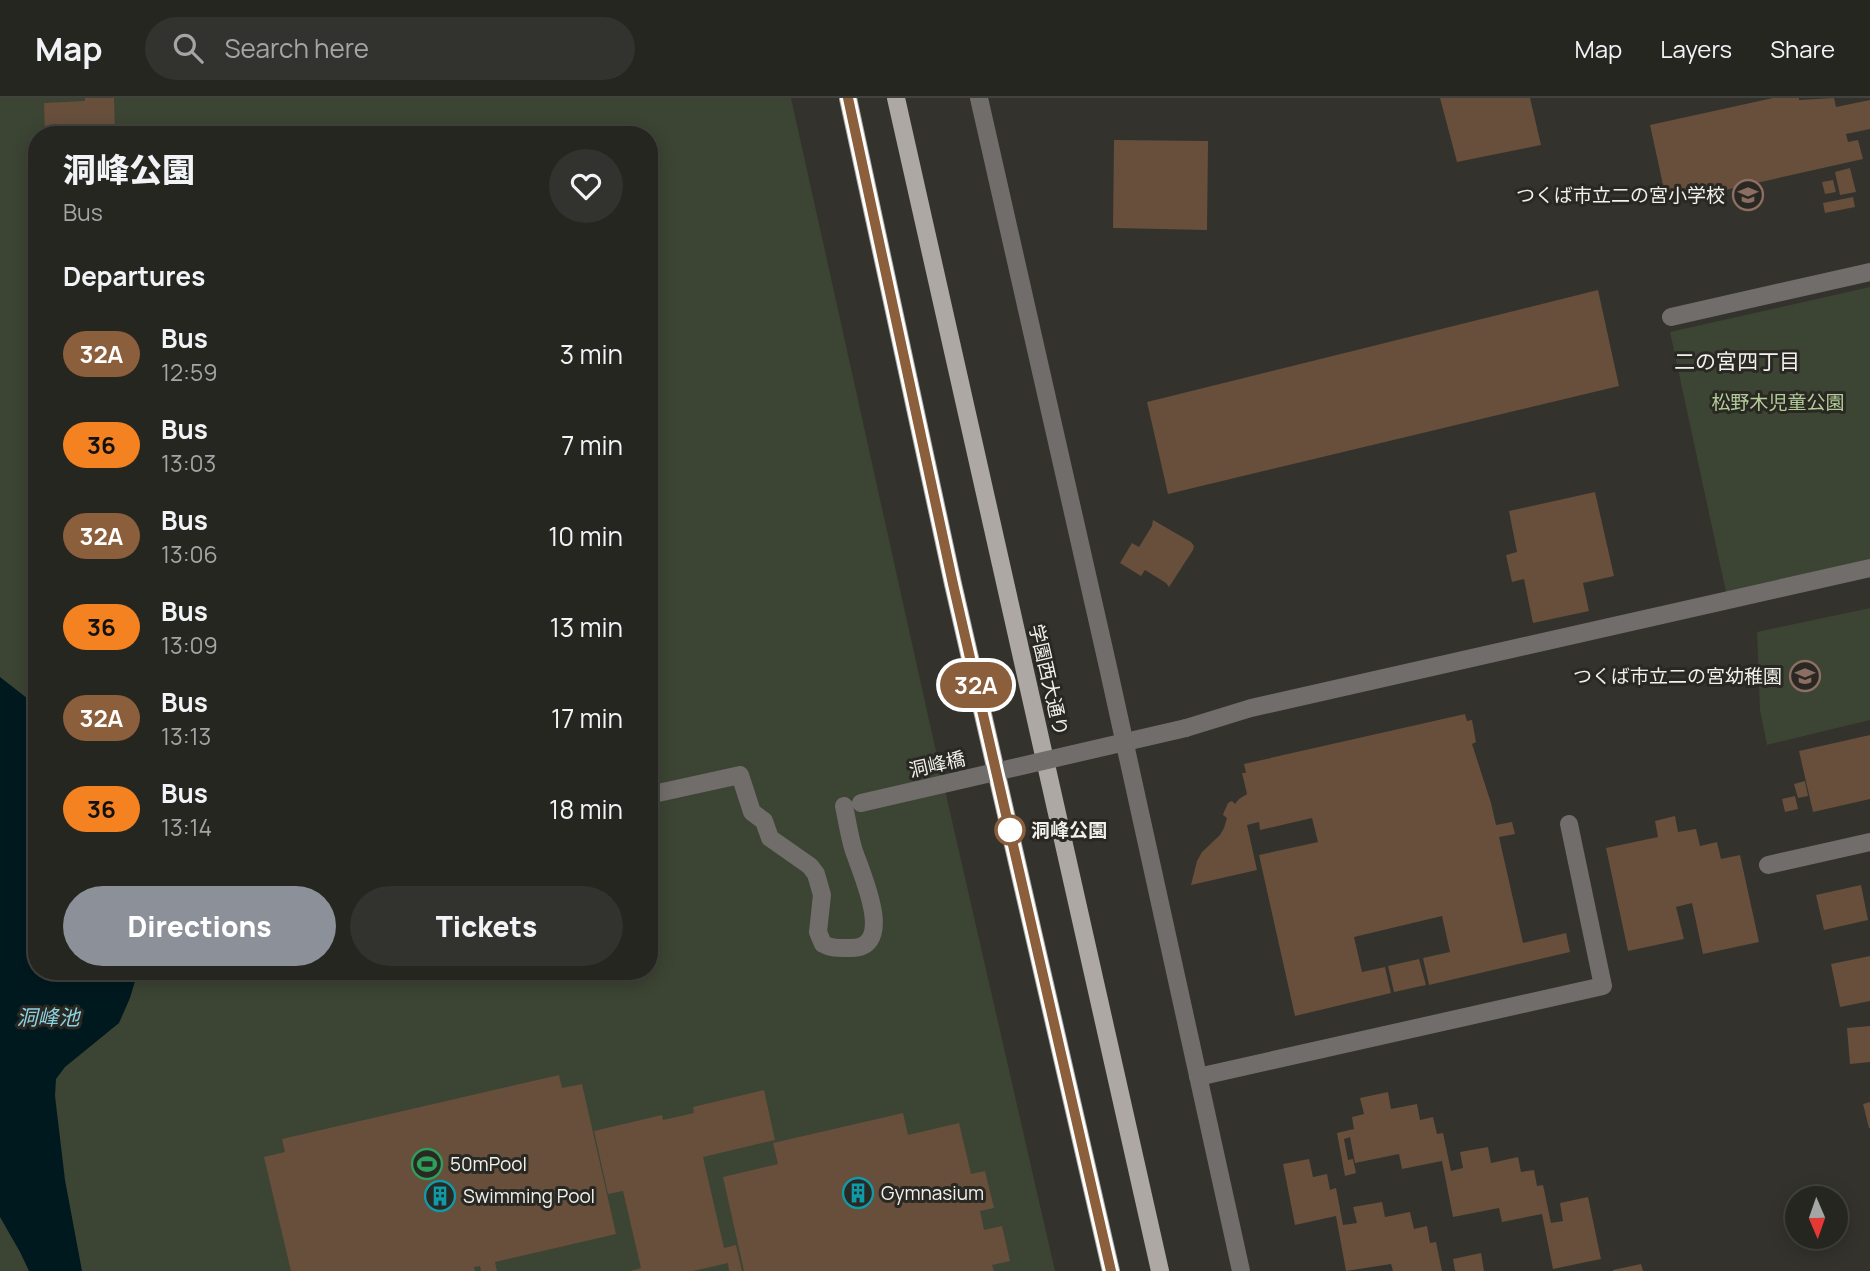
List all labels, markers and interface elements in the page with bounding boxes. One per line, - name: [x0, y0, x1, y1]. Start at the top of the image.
- search box: [145, 17, 635, 80]
- text: Map: [35, 26, 103, 71]
- icon: search: [169, 29, 207, 67]
- text: Search here: [225, 30, 369, 66]
- text: Map: [1575, 32, 1622, 65]
- text: Layers: [1660, 32, 1732, 65]
- text: Share: [1770, 32, 1835, 65]
- text: 洞峰公園: [63, 147, 195, 192]
- button: heart: [549, 149, 623, 223]
- school or university icon: つくば市立二の宮小学校: [1731, 178, 1765, 212]
- place label: つくば市立二の宮小学校: [1516, 182, 1725, 208]
- text: Bus: [63, 196, 103, 228]
- text: Departures: [63, 258, 205, 294]
- text: Bus: [161, 320, 208, 356]
- text: 3 min: [560, 336, 623, 372]
- text: 32A: [80, 337, 123, 370]
- district label: 二の宮四丁目: [1674, 347, 1800, 375]
- text: 12:59: [161, 356, 218, 388]
- park label: 松野木児童公園: [1711, 389, 1845, 415]
- text: Bus: [161, 411, 208, 447]
- text: 7 min: [561, 427, 623, 463]
- text: 36: [87, 428, 116, 461]
- text: 13:03: [161, 447, 216, 479]
- text: Bus: [161, 502, 208, 538]
- text: 10 min: [548, 518, 623, 554]
- text: 32A: [80, 519, 123, 552]
- text: 13:06: [161, 538, 218, 570]
- text: Bus: [161, 593, 208, 629]
- text: 13 min: [550, 609, 623, 645]
- text: 36: [87, 610, 116, 643]
- street label: 学園西大通り: [1024, 622, 1074, 738]
- text: 13:09: [161, 629, 218, 661]
- school or university icon: つくば市立二の宮幼稚園: [1788, 659, 1822, 693]
- line badge: 32A: [936, 662, 1016, 708]
- place label: つくば市立二の宮幼稚園: [1573, 663, 1782, 689]
- text: 32A: [954, 668, 998, 701]
- text: Bus: [161, 684, 208, 720]
- text: 17 min: [551, 700, 623, 736]
- text: 32A: [80, 701, 123, 734]
- text: 13:13: [161, 720, 211, 752]
- street label: 洞峰橋: [906, 745, 968, 783]
- text: Bus: [161, 775, 208, 811]
- text: 18 min: [549, 791, 623, 827]
- text: 36: [87, 792, 116, 825]
- text: 13:14: [161, 811, 212, 843]
- marker: 洞峰公園: [995, 815, 1025, 845]
- place label: 洞峰公園: [1031, 817, 1107, 843]
- button: Directions: [63, 886, 336, 966]
- button: Tickets: [350, 886, 623, 966]
- water label: 洞峰池: [17, 1003, 81, 1031]
- sports icon: 50mPool: [410, 1147, 444, 1181]
- place label: 50mPool: [450, 1151, 527, 1177]
- building icon: Gymnasium: [841, 1176, 875, 1210]
- building icon: Swimming Pool: [423, 1179, 457, 1213]
- place label: Gymnasium: [881, 1180, 984, 1206]
- place label: Swimming Pool: [463, 1183, 595, 1209]
- north arrow: [1785, 1186, 1848, 1250]
- map controls: [1785, 1186, 1848, 1249]

